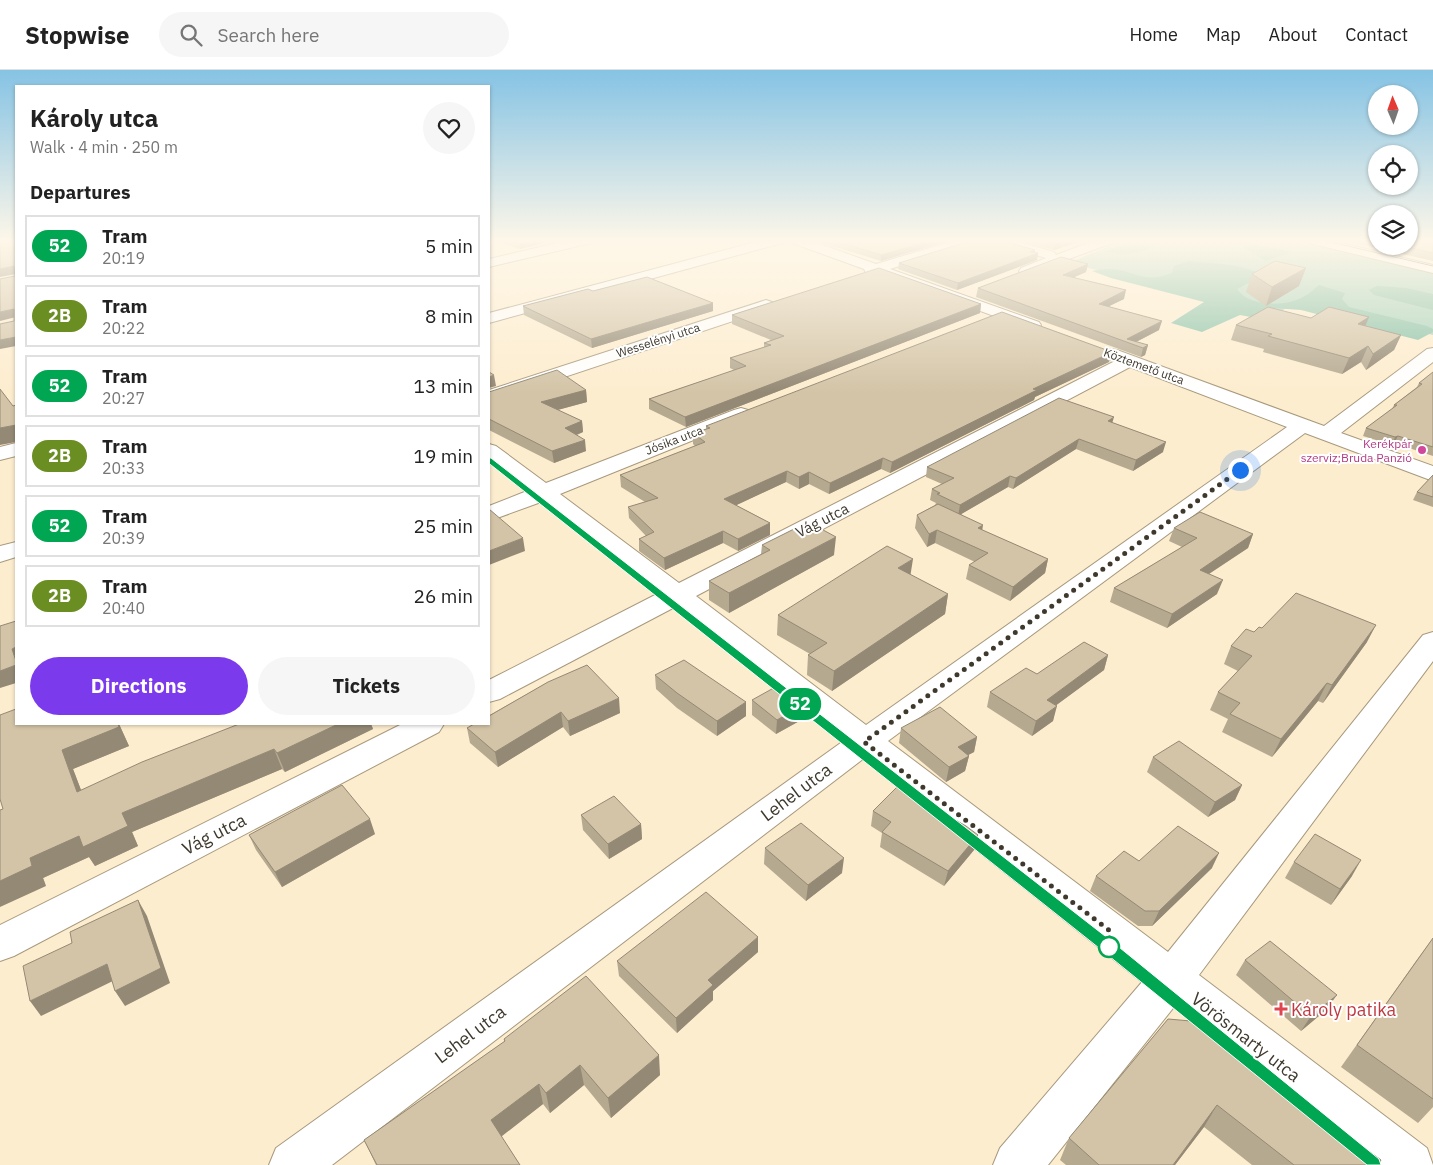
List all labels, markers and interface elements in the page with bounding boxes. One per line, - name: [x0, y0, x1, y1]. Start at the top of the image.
- search box: [159, 12, 509, 57]
- text: Stopwise: [25, 19, 129, 51]
- icon: search: [177, 21, 205, 49]
- text: Search here: [217, 23, 319, 47]
- text: Home: [1130, 23, 1178, 46]
- text: Map: [1206, 23, 1241, 46]
- text: About: [1269, 23, 1317, 46]
- text: Contact: [1345, 23, 1408, 46]
- north arrow: [1368, 85, 1418, 135]
- map controls: [1368, 85, 1418, 255]
- text: Károly utca: [30, 102, 158, 134]
- button: heart: [423, 102, 475, 154]
- text: Walk · 4 min · 250 m: [30, 137, 178, 157]
- button: locate: [1368, 145, 1418, 195]
- text: Departures: [30, 180, 130, 204]
- button: layers: [1368, 205, 1418, 255]
- text: Tram: [102, 224, 147, 248]
- text: 52: [49, 234, 70, 257]
- text: 5 min: [425, 234, 473, 258]
- text: 20:19: [102, 248, 145, 268]
- text: Tram: [102, 294, 147, 318]
- text: 2B: [48, 304, 71, 327]
- text: 8 min: [425, 304, 473, 328]
- text: 20:22: [102, 318, 145, 338]
- street label: Wesselényi utca: [614, 319, 702, 361]
- street label: Köztemető utca: [1102, 345, 1187, 388]
- text: Tram: [102, 364, 147, 388]
- text: 52: [49, 374, 70, 397]
- text: 13 min: [414, 374, 473, 398]
- text: 20:27: [102, 388, 145, 408]
- street label: Jósika utca: [643, 422, 706, 458]
- text: Tram: [102, 434, 147, 458]
- place label: Kerékpár szerviz;Bruda Panzió: [1301, 436, 1413, 465]
- text: 2B: [48, 444, 71, 467]
- text: 19 min: [414, 444, 473, 468]
- marker: Kerékpár szerviz;Bruda Panzió: [1416, 444, 1428, 456]
- text: 20:33: [102, 458, 145, 478]
- your location: [1228, 458, 1253, 483]
- street label: Vág utca: [792, 498, 852, 542]
- text: Tram: [102, 504, 147, 528]
- text: 52: [49, 514, 70, 537]
- text: 25 min: [414, 514, 473, 538]
- text: 20:39: [102, 528, 145, 548]
- text: Tram: [102, 574, 147, 598]
- text: 2B: [48, 584, 71, 607]
- text: 26 min: [414, 584, 473, 608]
- text: 20:40: [102, 598, 145, 618]
- button: Directions: [30, 657, 248, 715]
- button: Tickets: [258, 657, 475, 715]
- line badge: 52: [778, 688, 822, 720]
- text: 52: [789, 692, 811, 715]
- street label: Lehel utca: [756, 758, 836, 826]
- street label: Vág utca: [178, 808, 250, 860]
- unlabelled marker: [1098, 936, 1120, 958]
- street label: Vörösmarty utca: [1187, 987, 1306, 1087]
- place label: Károly patika: [1291, 998, 1397, 1021]
- street label: Lehel utca: [430, 1000, 510, 1068]
- marker: Károly patika: [1275, 1003, 1287, 1015]

